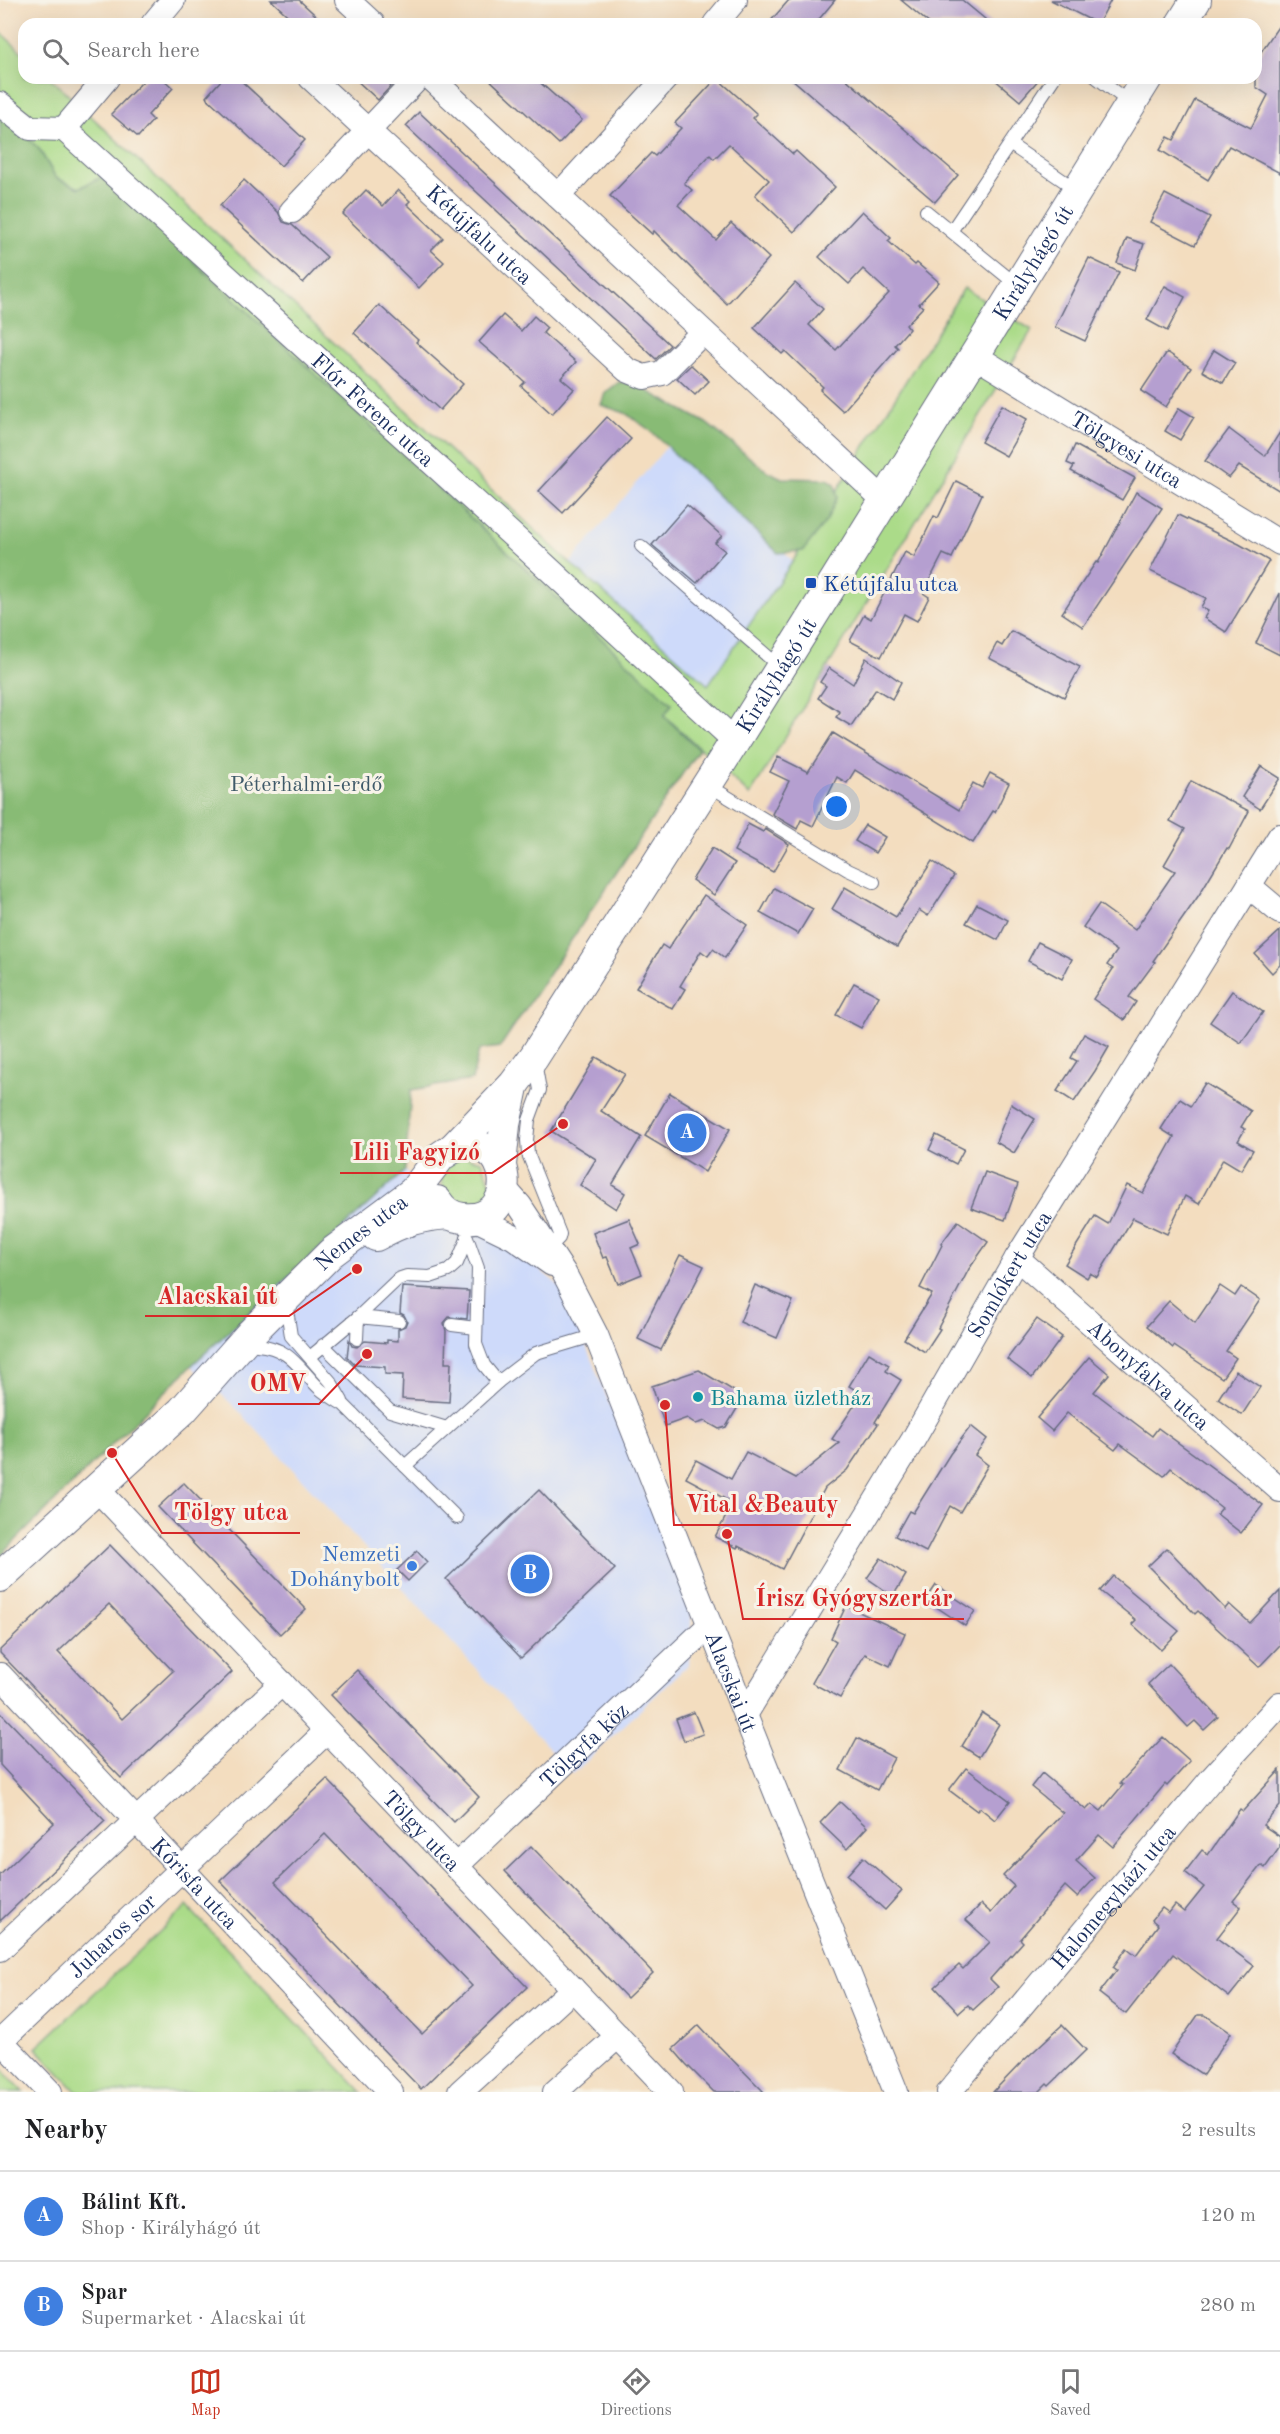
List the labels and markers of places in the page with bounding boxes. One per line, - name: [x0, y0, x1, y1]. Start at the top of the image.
- place label: Kétújfalu utca: [823, 574, 958, 596]
- marker: Kétújfalu utca: [804, 576, 818, 590]
- pin: A: [668, 1110, 706, 1156]
- callout: Lili Fagyizó: [340, 1131, 492, 1173]
- callout: Alacskai út: [145, 1274, 289, 1316]
- callout: OMV: [238, 1362, 319, 1404]
- place label: Bahama üzletház: [710, 1388, 871, 1410]
- marker: Bahama üzletház: [691, 1390, 705, 1404]
- callout: Vital &Beauty: [674, 1483, 851, 1525]
- callout: Tölgy utca: [162, 1491, 300, 1533]
- place label: Nemzeti Dohánybolt: [290, 1544, 400, 1591]
- pin: B: [510, 1552, 550, 1596]
- marker: Nemzeti Dohánybolt: [405, 1559, 419, 1573]
- callout: Írisz Gyógyszertár: [743, 1577, 964, 1619]

